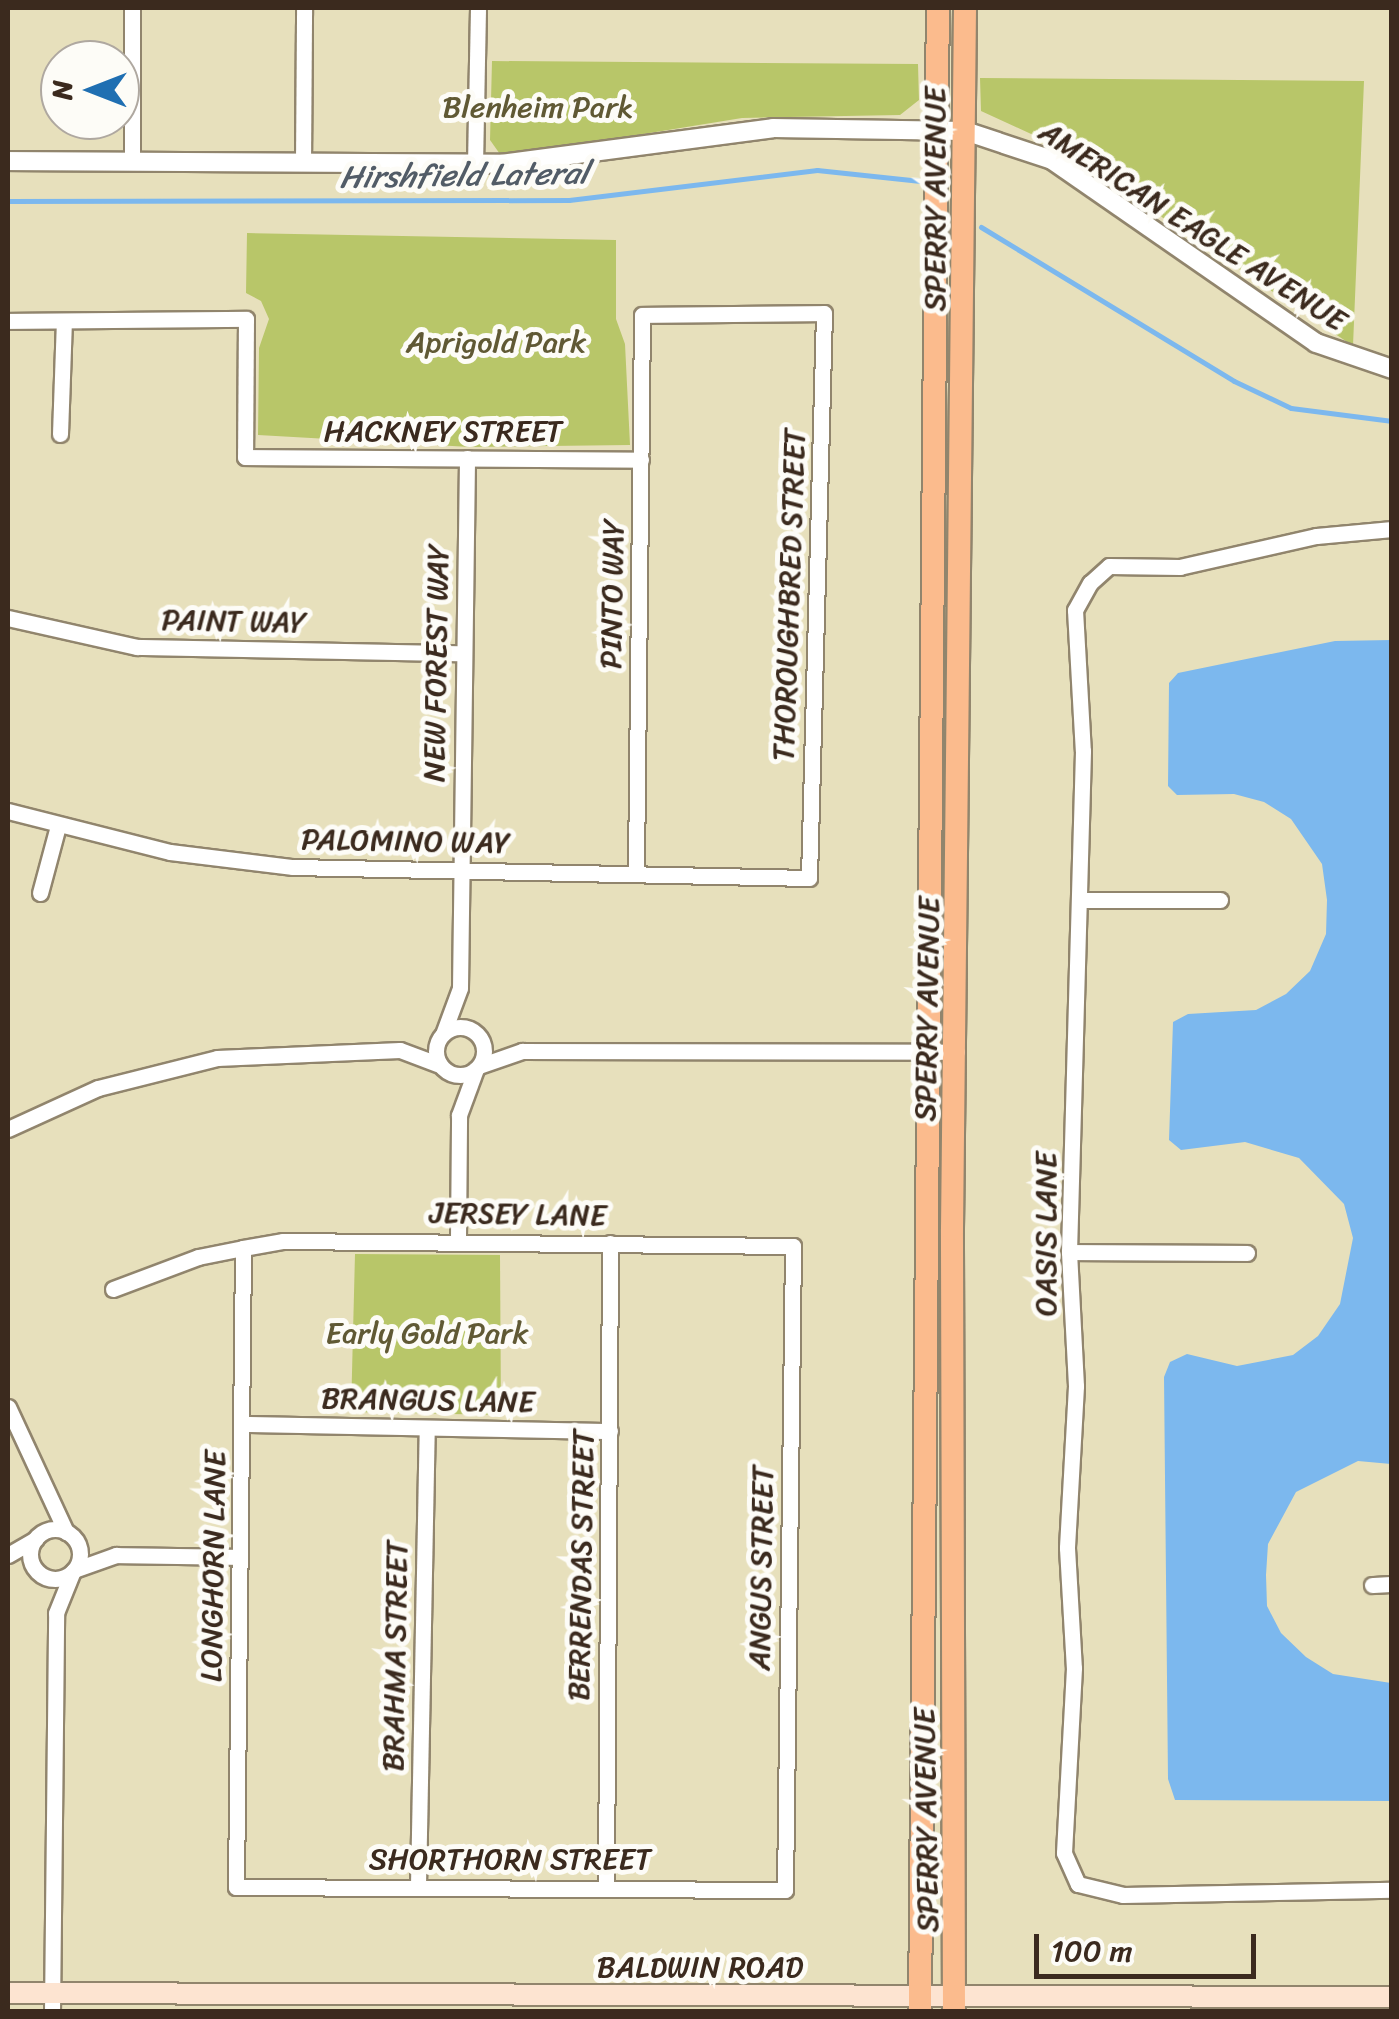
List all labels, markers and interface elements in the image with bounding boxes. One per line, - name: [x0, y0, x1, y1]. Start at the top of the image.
- north arrow: [40, 40, 140, 140]
- text: N: [37, 80, 86, 100]
- street label: SPERRY AVENUE: [917, 87, 953, 311]
- park label: Blenheim Park: [443, 89, 633, 125]
- street label: AMERICAN EAGLE AVENUE: [1033, 113, 1353, 339]
- water label: Hirshfield Lateral: [339, 155, 589, 197]
- park label: Aprigold Park: [406, 324, 586, 360]
- street label: HACKNEY STREET: [322, 413, 564, 449]
- street label: THOROUGHBRED STREET: [765, 426, 813, 764]
- street label: PINTO WAY: [593, 519, 631, 669]
- street label: NEW FOREST WAY: [416, 544, 456, 782]
- street label: PAINT WAY: [161, 602, 307, 640]
- street label: PALOMINO WAY: [302, 821, 510, 861]
- street label: SPERRY AVENUE: [907, 896, 947, 1122]
- street label: OASIS LANE: [1028, 1152, 1064, 1316]
- street label: JERSEY LANE: [429, 1194, 607, 1234]
- park label: Early Gold Park: [325, 1315, 529, 1351]
- street label: BRANGUS LANE: [321, 1380, 535, 1420]
- street label: BERRENDAS STREET: [561, 1429, 601, 1701]
- street label: LONGHORN LANE: [193, 1450, 233, 1682]
- street label: ANGUS STREET: [741, 1465, 781, 1671]
- street label: BRAHMA STREET: [375, 1539, 415, 1773]
- street label: SPERRY AVENUE: [906, 1707, 946, 1933]
- street label: SHORTHORN STREET: [368, 1841, 652, 1877]
- scale bar: [1039, 1914, 1262, 1976]
- text: 100 m: [1051, 1924, 1133, 1978]
- street label: BALDWIN ROAD: [597, 1949, 803, 1985]

